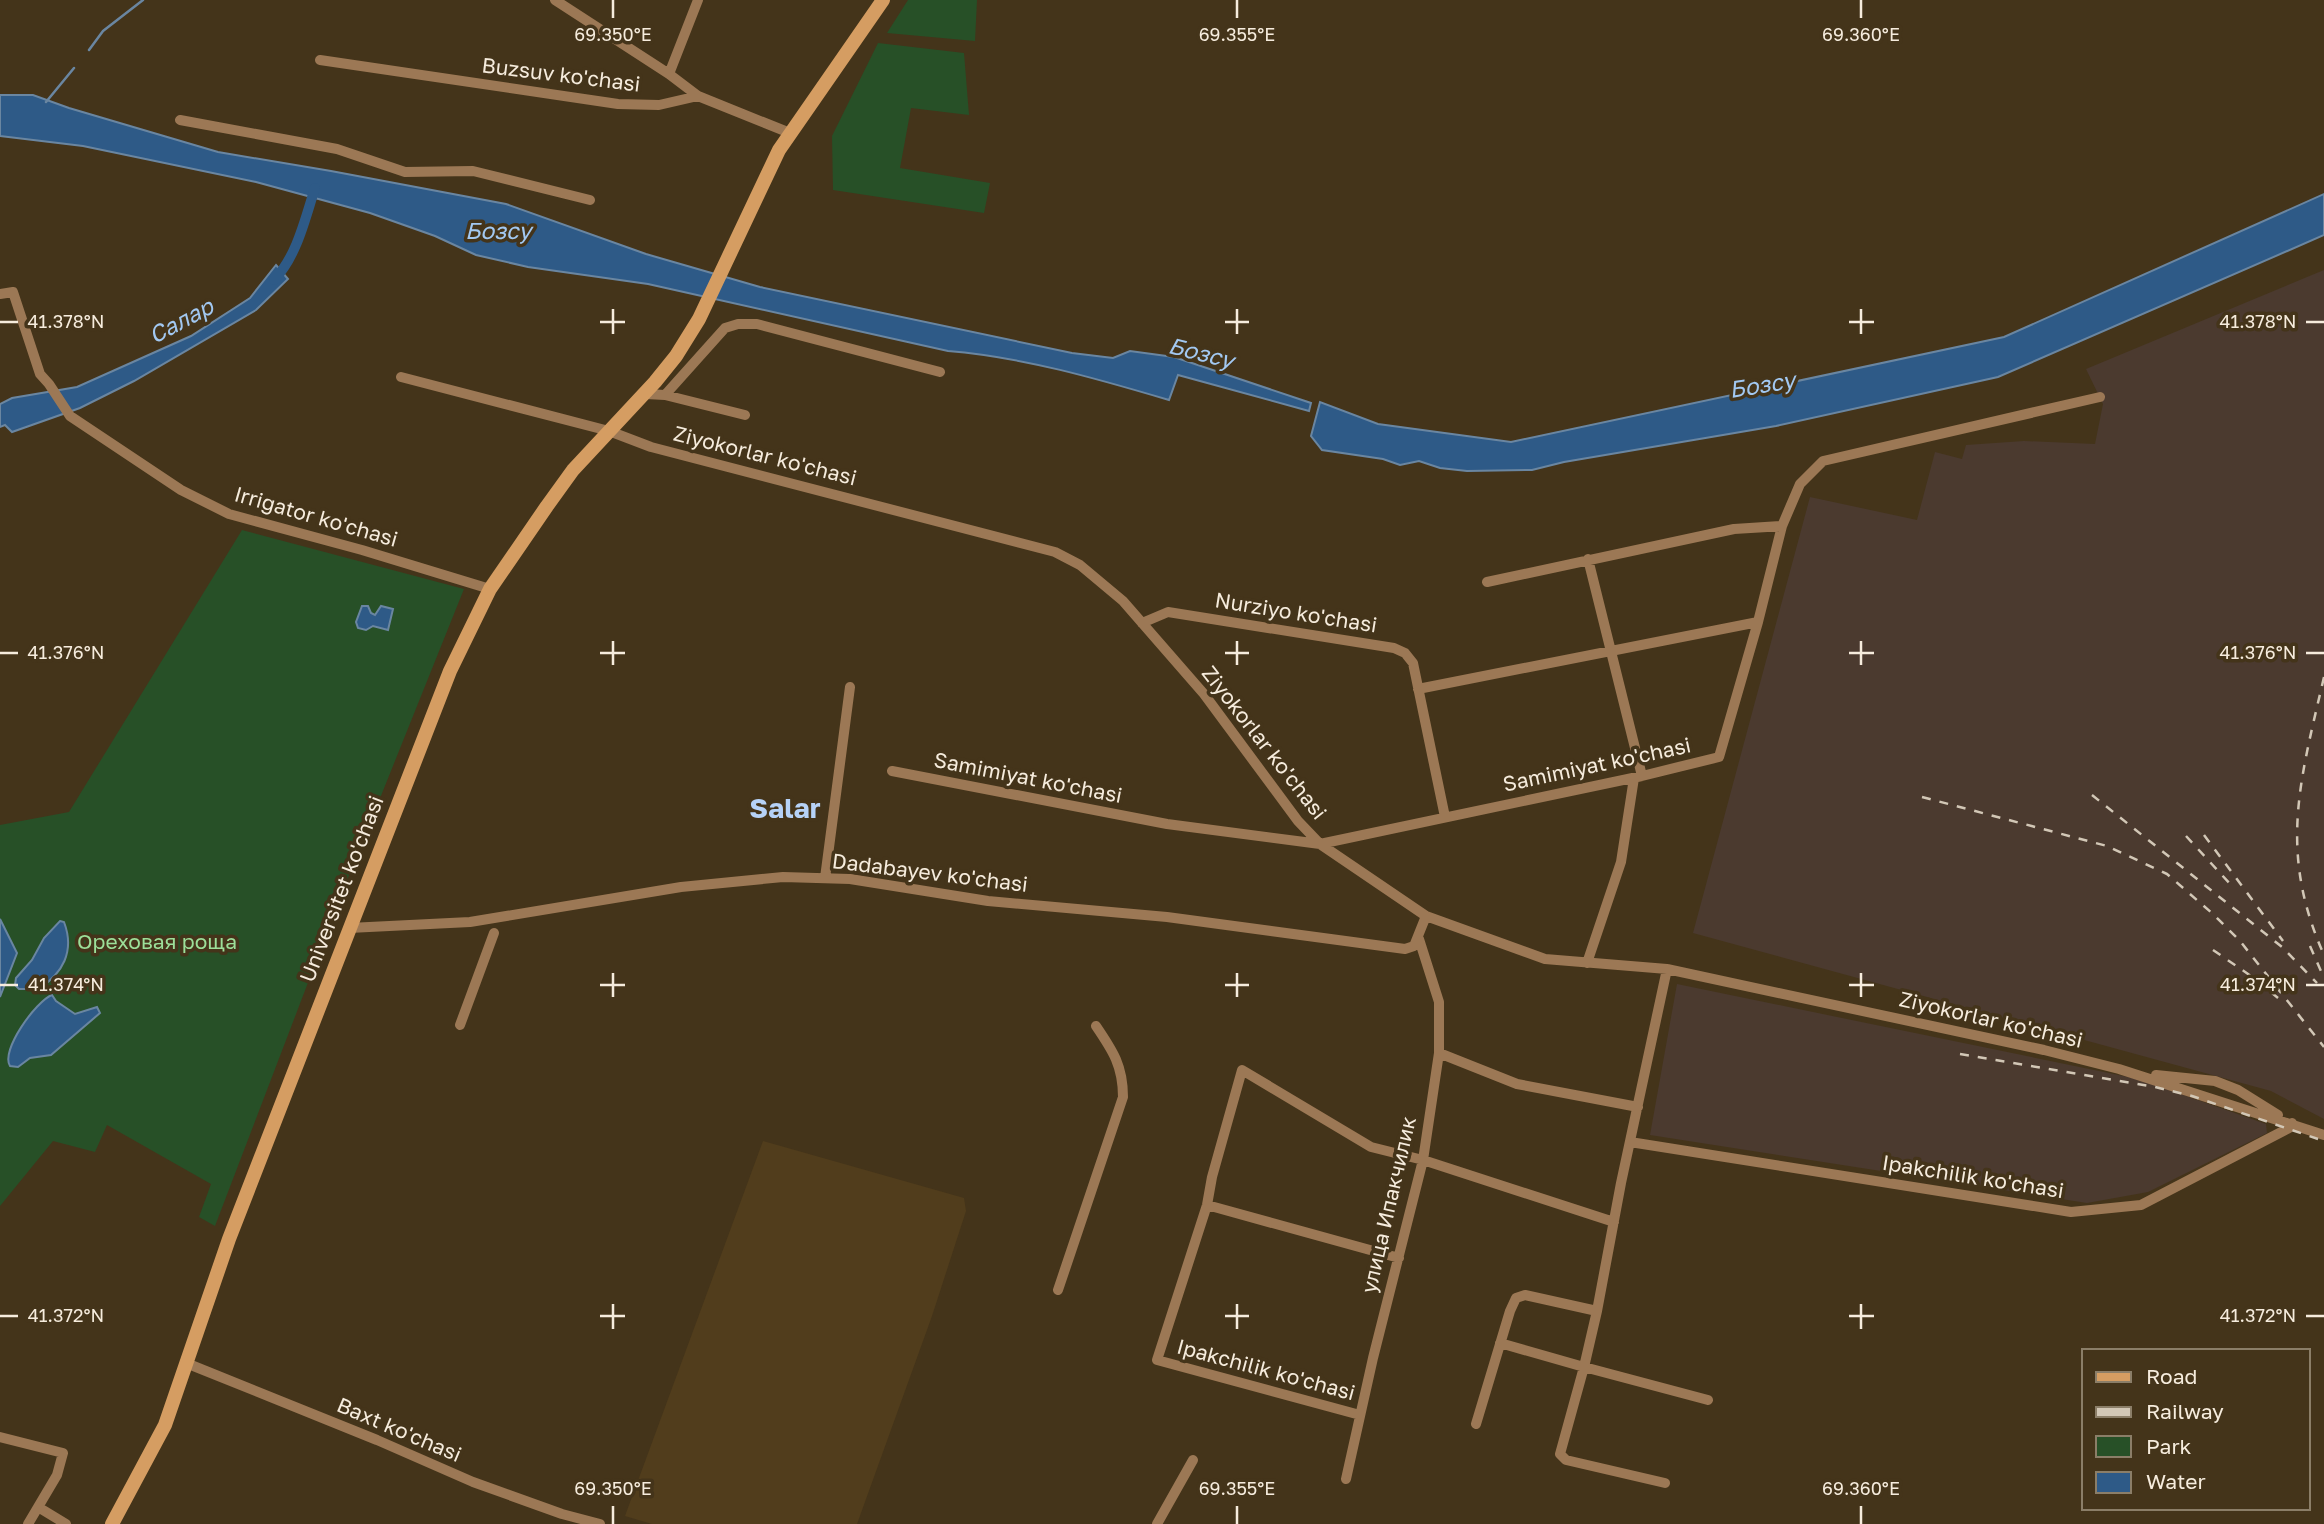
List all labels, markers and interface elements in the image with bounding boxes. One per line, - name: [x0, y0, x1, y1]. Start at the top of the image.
- text: 69.350°E: [574, 23, 652, 45]
- text: 69.355°E: [1199, 23, 1275, 45]
- text: 69.360°E: [1822, 23, 1900, 45]
- street label: Buzsuv ko'chasi: [480, 51, 642, 97]
- water label: Бозсу: [465, 216, 534, 244]
- water label: Салар: [143, 291, 219, 349]
- text: 41.378°N: [28, 310, 104, 332]
- text: 41.378°N: [2220, 310, 2296, 332]
- water label: Бозсу: [1166, 330, 1240, 374]
- water label: Бозсу: [1727, 365, 1800, 403]
- street label: Ziyokorlar ko'chasi: [671, 420, 859, 490]
- street label: Irrigator ko'chasi: [232, 480, 401, 552]
- street label: Nurziyo ko'chasi: [1213, 586, 1379, 638]
- text: 41.376°N: [28, 641, 104, 663]
- text: 41.376°N: [2220, 641, 2296, 663]
- street label: Ziyokorlar ko'chasi: [1197, 660, 1333, 824]
- street label: Samimiyat ko'chasi: [1500, 731, 1693, 797]
- street label: Samimiyat ko'chasi: [932, 746, 1125, 808]
- district label: Salar: [749, 791, 821, 824]
- street label: Universitet ko'chasi: [293, 792, 389, 986]
- street label: Dadabayev ko'chasi: [831, 847, 1029, 897]
- park label: Ореховая роща: [77, 928, 237, 954]
- text: 41.374°N: [28, 973, 104, 995]
- text: 41.374°N: [2220, 973, 2296, 995]
- street label: Ziyokorlar ko'chasi: [1897, 985, 2086, 1053]
- street label: улица Ипакчилик: [1355, 1114, 1421, 1296]
- street label: Ipakchilik ko'chasi: [1881, 1149, 2066, 1203]
- text: 41.372°N: [28, 1304, 104, 1326]
- text: 41.372°N: [2220, 1304, 2296, 1326]
- street label: Ipakchilik ko'chasi: [1174, 1333, 1358, 1405]
- legend: [2082, 1349, 2310, 1510]
- text: Road: [2146, 1363, 2197, 1389]
- street label: Baxt ko'chasi: [333, 1391, 466, 1467]
- text: Railway: [2146, 1398, 2224, 1424]
- text: Park: [2146, 1433, 2192, 1459]
- text: Water: [2146, 1468, 2206, 1494]
- text: 69.350°E: [574, 1477, 652, 1499]
- text: 69.355°E: [1199, 1477, 1275, 1499]
- text: 69.360°E: [1822, 1477, 1900, 1499]

